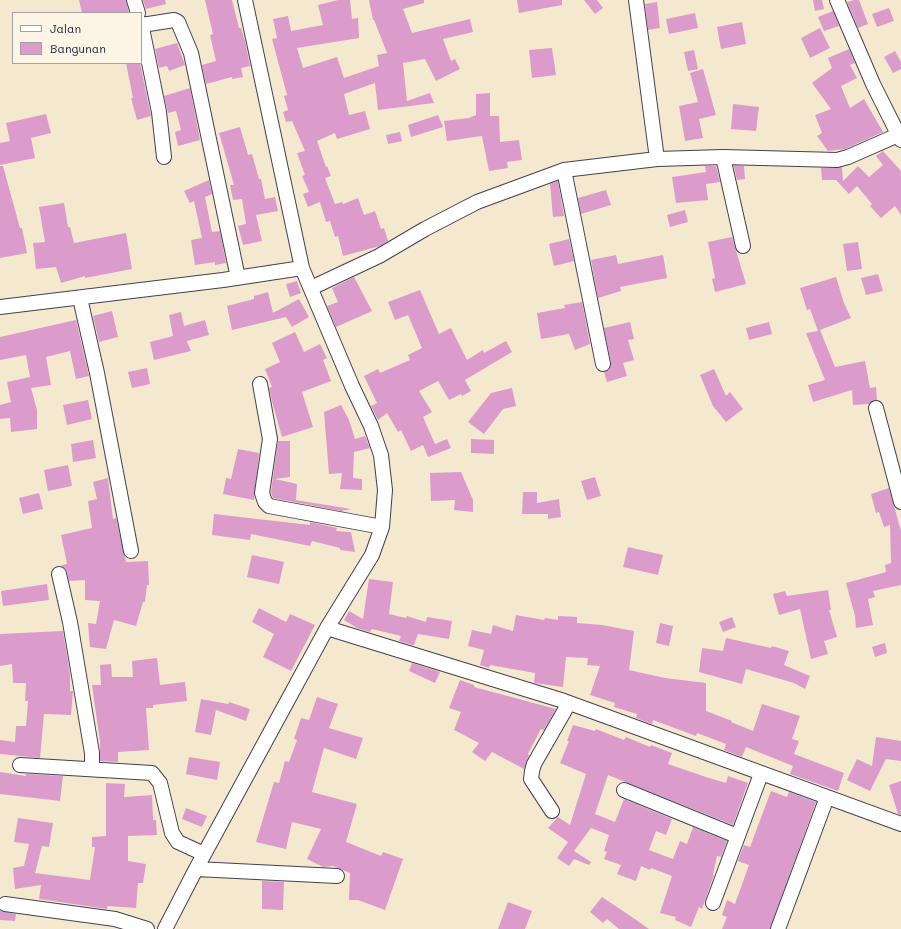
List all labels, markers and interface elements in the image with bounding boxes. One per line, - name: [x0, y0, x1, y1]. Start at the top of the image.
- legend: [12, 12, 142, 64]
- text: Jalan: [50, 20, 81, 36]
- text: Bangunan: [50, 40, 106, 56]

